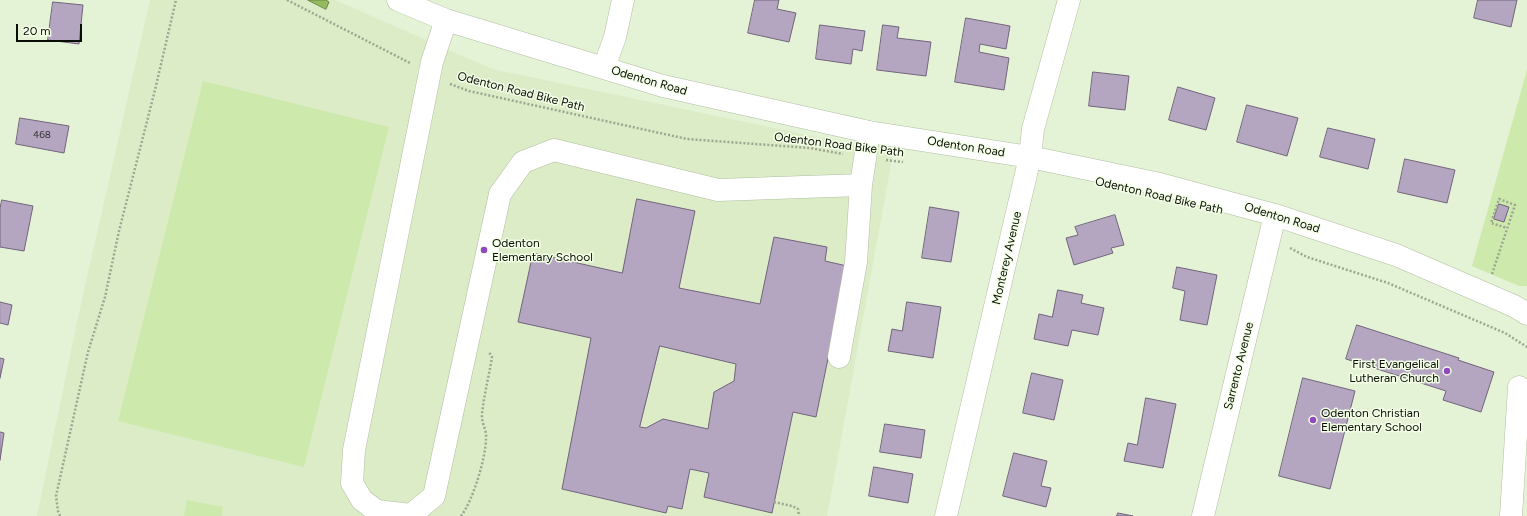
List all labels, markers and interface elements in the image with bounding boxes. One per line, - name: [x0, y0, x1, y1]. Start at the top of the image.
- scale bar: [18, 16, 84, 42]
- text: 20 m: [23, 24, 51, 38]
- street label: Odenton Road: [609, 63, 689, 99]
- street label: Odenton Road Bike Path: [456, 69, 586, 115]
- house number: 468: [33, 129, 51, 141]
- street label: Odenton Road Bike Path: [773, 130, 905, 160]
- street label: Odenton Road: [926, 134, 1006, 160]
- street label: Odenton Road Bike Path: [1094, 174, 1224, 218]
- street label: Odenton Road: [1242, 200, 1322, 236]
- street label: Monterey Avenue: [989, 210, 1025, 306]
- place label: Odenton Elementary School: [492, 236, 593, 264]
- marker: Odenton Elementary School: [479, 245, 489, 255]
- street label: Sarrento Avenue: [1221, 321, 1257, 411]
- place label: First Evangelical Lutheran Church: [1349, 357, 1439, 385]
- marker: First Evangelical Lutheran Church: [1442, 366, 1452, 376]
- place label: Odenton Christian Elementary School: [1321, 406, 1422, 434]
- marker: Odenton Christian Elementary School: [1308, 415, 1318, 425]

